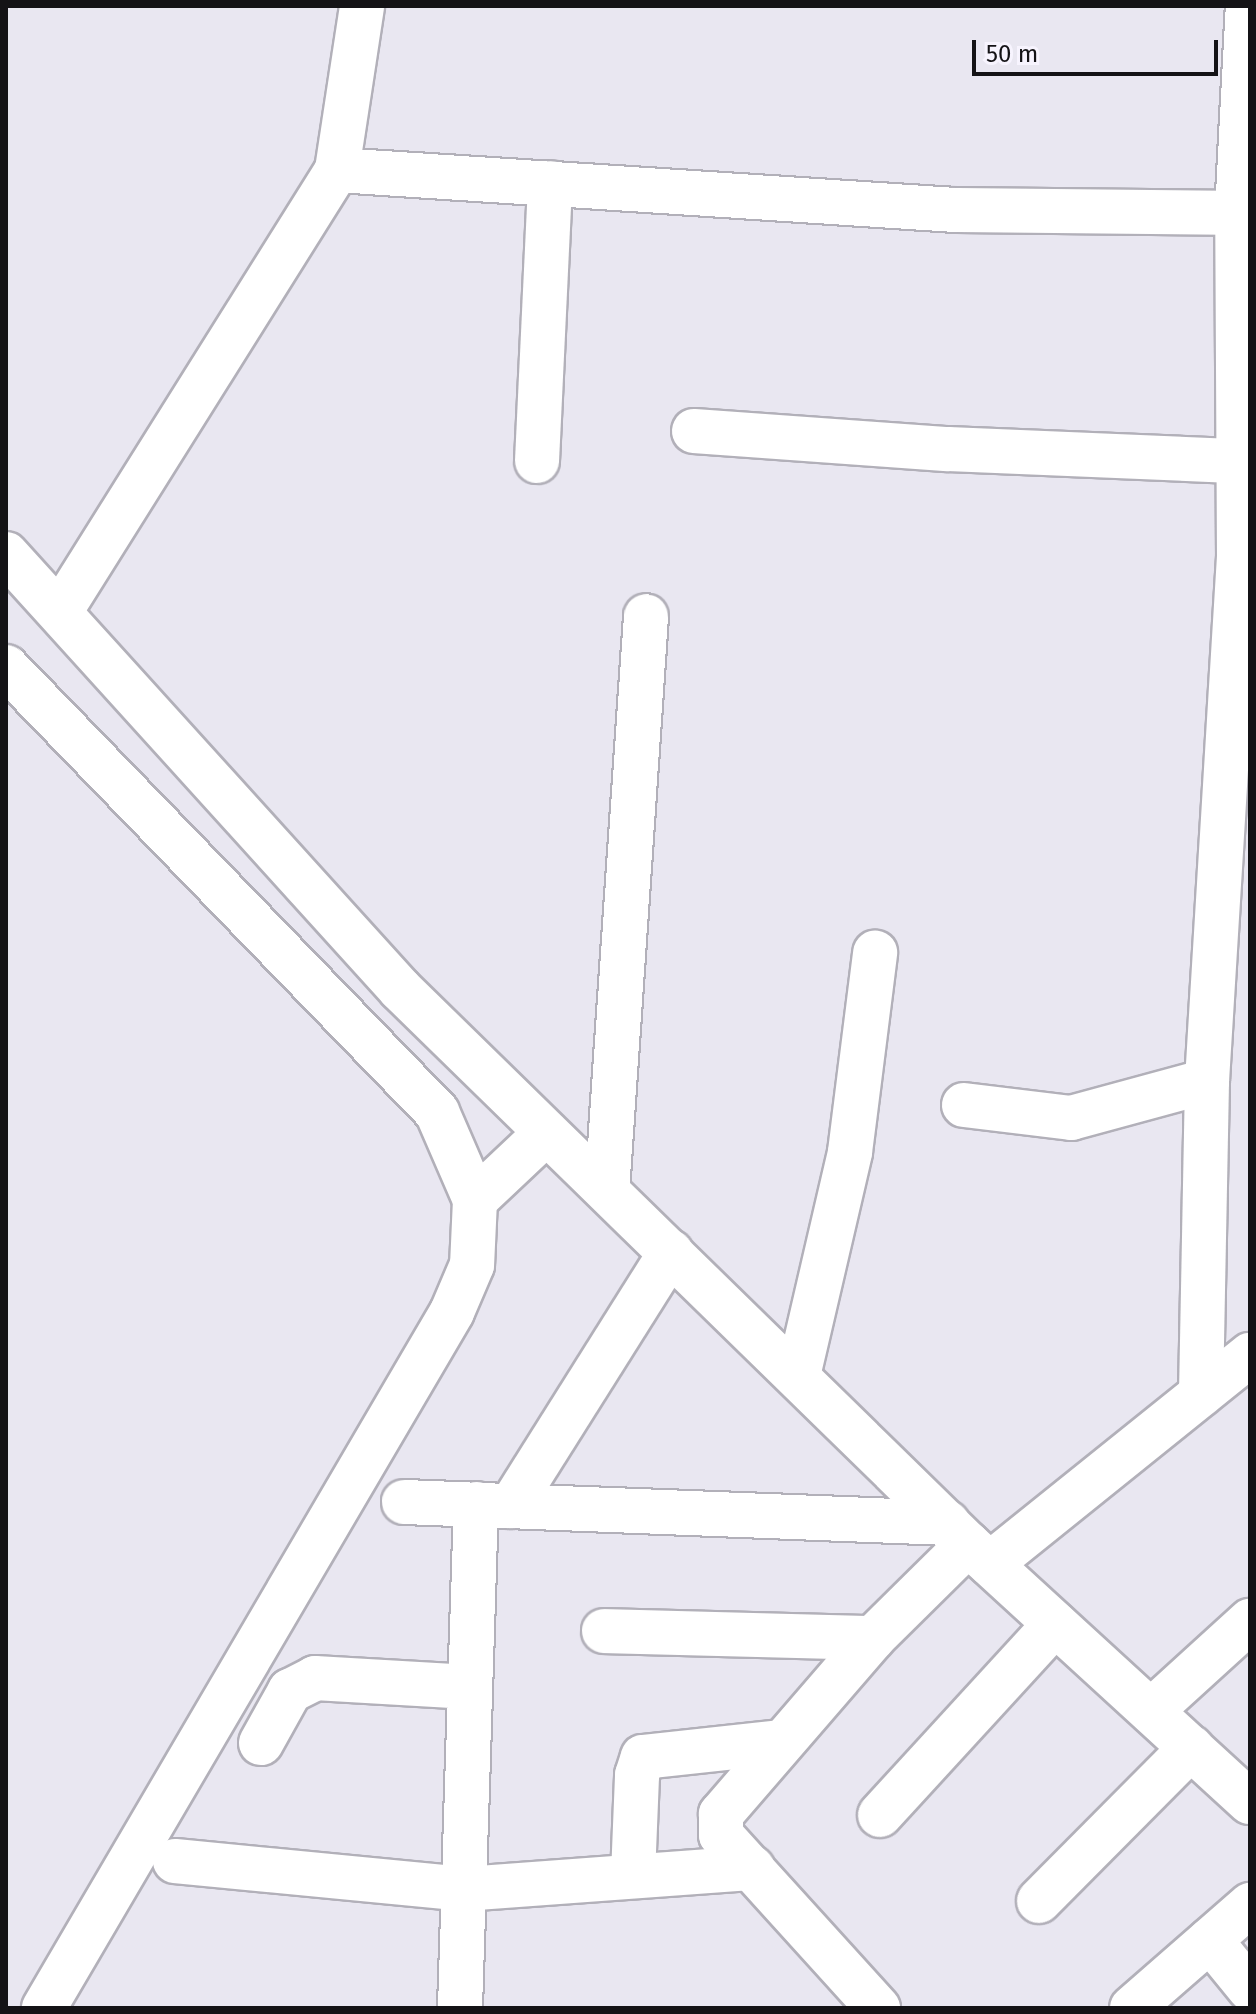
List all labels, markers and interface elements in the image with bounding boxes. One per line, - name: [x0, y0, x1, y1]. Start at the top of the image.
- scale bar: [976, 24, 1222, 74]
- text: 50 m: [986, 40, 1038, 68]

